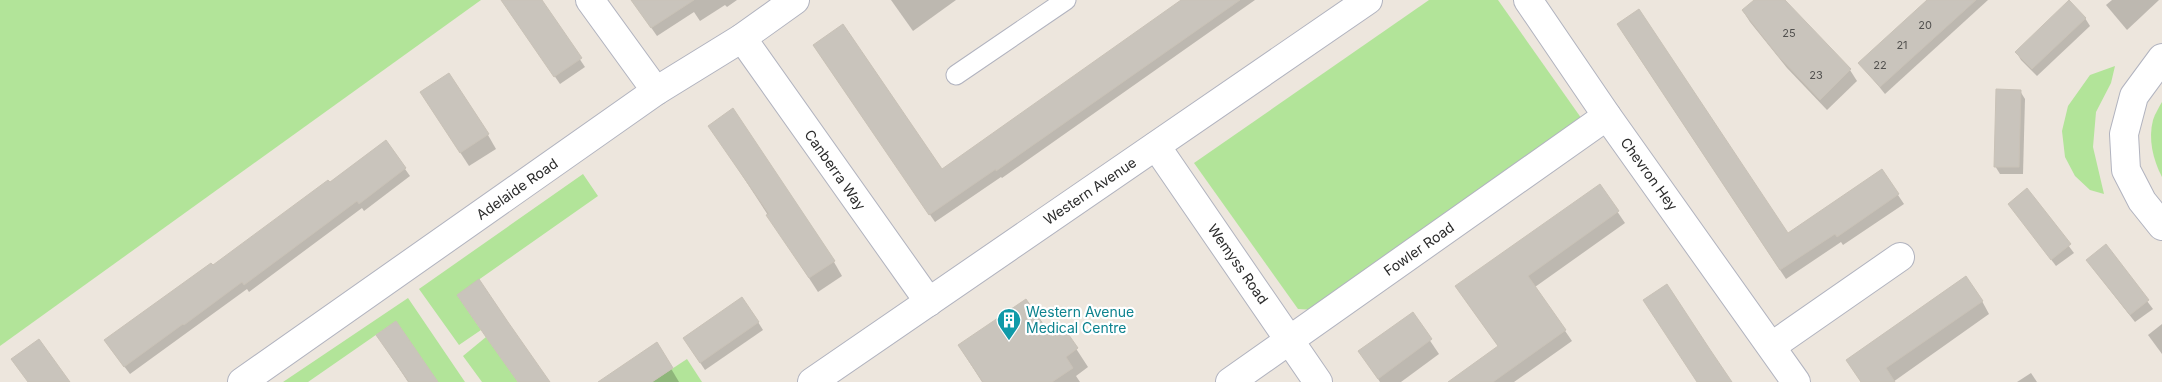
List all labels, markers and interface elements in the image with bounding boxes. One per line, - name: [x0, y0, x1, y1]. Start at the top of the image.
- house number: 20: [1918, 18, 1932, 32]
- house number: 25: [1782, 26, 1796, 40]
- house number: 21: [1896, 38, 1908, 52]
- house number: 22: [1873, 58, 1887, 72]
- house number: 23: [1809, 68, 1823, 82]
- street label: Canberra Way: [801, 126, 869, 213]
- street label: Chevron Hey: [1617, 134, 1682, 214]
- street label: Western Avenue: [1040, 153, 1139, 228]
- street label: Adelaide Road: [473, 154, 561, 223]
- street label: Fowler Road: [1380, 218, 1457, 279]
- street label: Wemyss Road: [1205, 220, 1272, 307]
- place label: Western Avenue Medical Centre: [1026, 303, 1134, 336]
- building icon: Western Avenue Medical Centre: [996, 307, 1022, 341]

